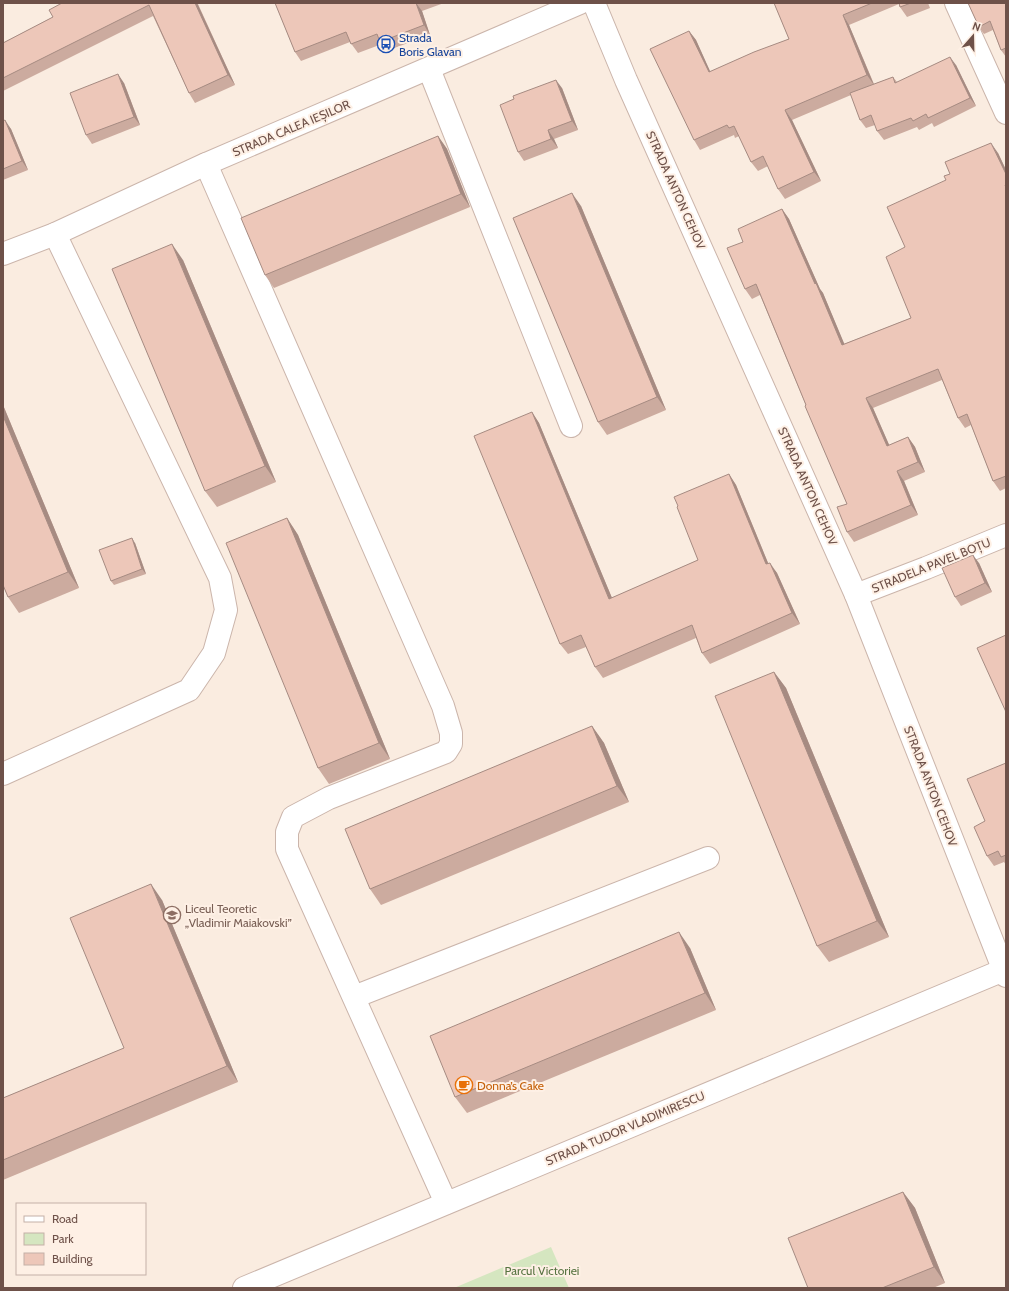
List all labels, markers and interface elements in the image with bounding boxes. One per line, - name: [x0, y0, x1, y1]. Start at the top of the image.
- north arrow: [953, 16, 993, 56]
- text: N: [970, 19, 982, 35]
- place label: Strada Boris Glavan: [399, 30, 462, 59]
- bus stop icon: Strada Boris Glavan: [376, 34, 396, 54]
- street label: STRADA CALEA IEȘILOR: [230, 96, 353, 160]
- street label: STRADA ANTON CEHOV: [643, 128, 709, 252]
- street label: STRADA ANTON CEHOV: [775, 424, 841, 548]
- street label: STRADELA PAVEL BOȚU: [869, 534, 993, 597]
- street label: STRADA ANTON CEHOV: [901, 724, 961, 849]
- place label: Liceul Teoretic „Vladimir Maiakovski”: [185, 901, 292, 930]
- school or university icon: Liceul Teoretic „Vladimir Maiakovski”: [162, 905, 182, 925]
- cafe icon: Donna’s Cake: [454, 1075, 474, 1095]
- place label: Donna’s Cake: [477, 1078, 544, 1093]
- street label: STRADA TUDOR VLADIMIRESCU: [543, 1088, 707, 1168]
- legend: [16, 1203, 146, 1275]
- text: Road: [52, 1211, 78, 1226]
- text: Park: [52, 1231, 74, 1246]
- text: Building: [52, 1251, 94, 1266]
- park label: Parcul Victoriei: [505, 1263, 579, 1278]

